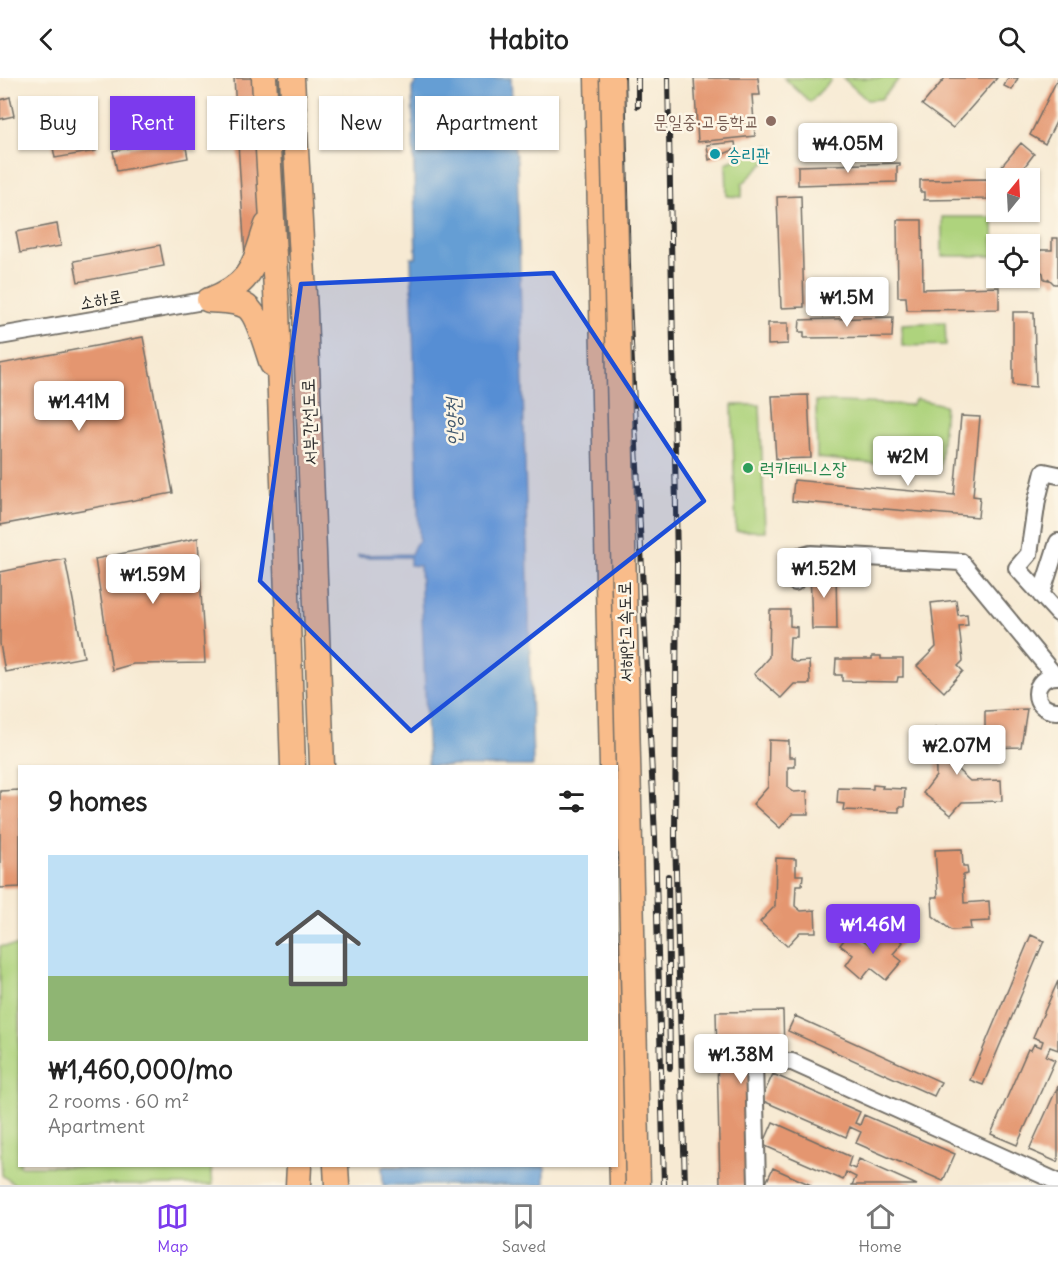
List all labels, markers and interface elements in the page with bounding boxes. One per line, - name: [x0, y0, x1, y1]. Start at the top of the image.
- text: Habito: [489, 22, 569, 56]
- icon: back: [30, 23, 63, 56]
- icon: search: [995, 23, 1028, 56]
- chip: Buy: [18, 96, 98, 150]
- chip: Rent: [110, 96, 195, 150]
- chip: Filters: [207, 96, 307, 150]
- chip: New: [319, 96, 403, 150]
- chip: Apartment: [415, 96, 559, 150]
- place label: 문일중·고등학교: [654, 110, 759, 133]
- marker: 문일중·고등학교: [764, 114, 778, 128]
- pin: ₩4.05M: [799, 123, 897, 174]
- text: ₩4.05M: [812, 130, 884, 155]
- place label: 승리관: [727, 143, 770, 166]
- marker: 승리관: [708, 147, 722, 161]
- north arrow: [986, 168, 1040, 222]
- map controls: [986, 168, 1040, 288]
- button: locate: [986, 234, 1040, 288]
- pin: ₩1.5M: [805, 277, 889, 328]
- street label: 소하로: [78, 284, 124, 314]
- text: ₩1.5M: [820, 284, 874, 309]
- street label: 서부간선도로: [296, 378, 322, 466]
- pin: ₩1.41M: [30, 381, 128, 432]
- text: ₩1.41M: [48, 388, 110, 413]
- water label: 안양천: [440, 396, 466, 447]
- pin: ₩2M: [879, 436, 937, 487]
- text: ₩2M: [887, 443, 929, 468]
- place label: 럭키테니스장: [760, 457, 847, 480]
- marker: 럭키테니스장: [741, 461, 755, 475]
- pin: ₩1.52M: [775, 548, 873, 599]
- pin: ₩1.59M: [104, 554, 202, 605]
- text: ₩1.52M: [791, 555, 857, 580]
- text: ₩1.59M: [120, 561, 186, 586]
- street label: 서해안고속도로: [613, 581, 637, 683]
- pin: ₩2.07M: [908, 725, 1006, 776]
- text: ₩2.07M: [923, 732, 991, 757]
- text: 9 homes: [48, 785, 147, 818]
- icon: filters: [555, 785, 588, 818]
- icon: home: [264, 894, 372, 1002]
- pin: ₩1.46M: [824, 904, 922, 955]
- text: ₩1.46M: [840, 911, 906, 936]
- pin: ₩1.38M: [692, 1034, 790, 1085]
- text: ₩1.38M: [708, 1041, 774, 1066]
- text: ₩1,460,000/mo: [48, 1053, 233, 1086]
- text: 2 rooms · 60 m²: [48, 1088, 189, 1113]
- text: Apartment: [48, 1113, 145, 1138]
- tab: Map: [156, 1200, 189, 1256]
- tab: Saved: [502, 1200, 546, 1256]
- tab: Home: [859, 1200, 902, 1256]

